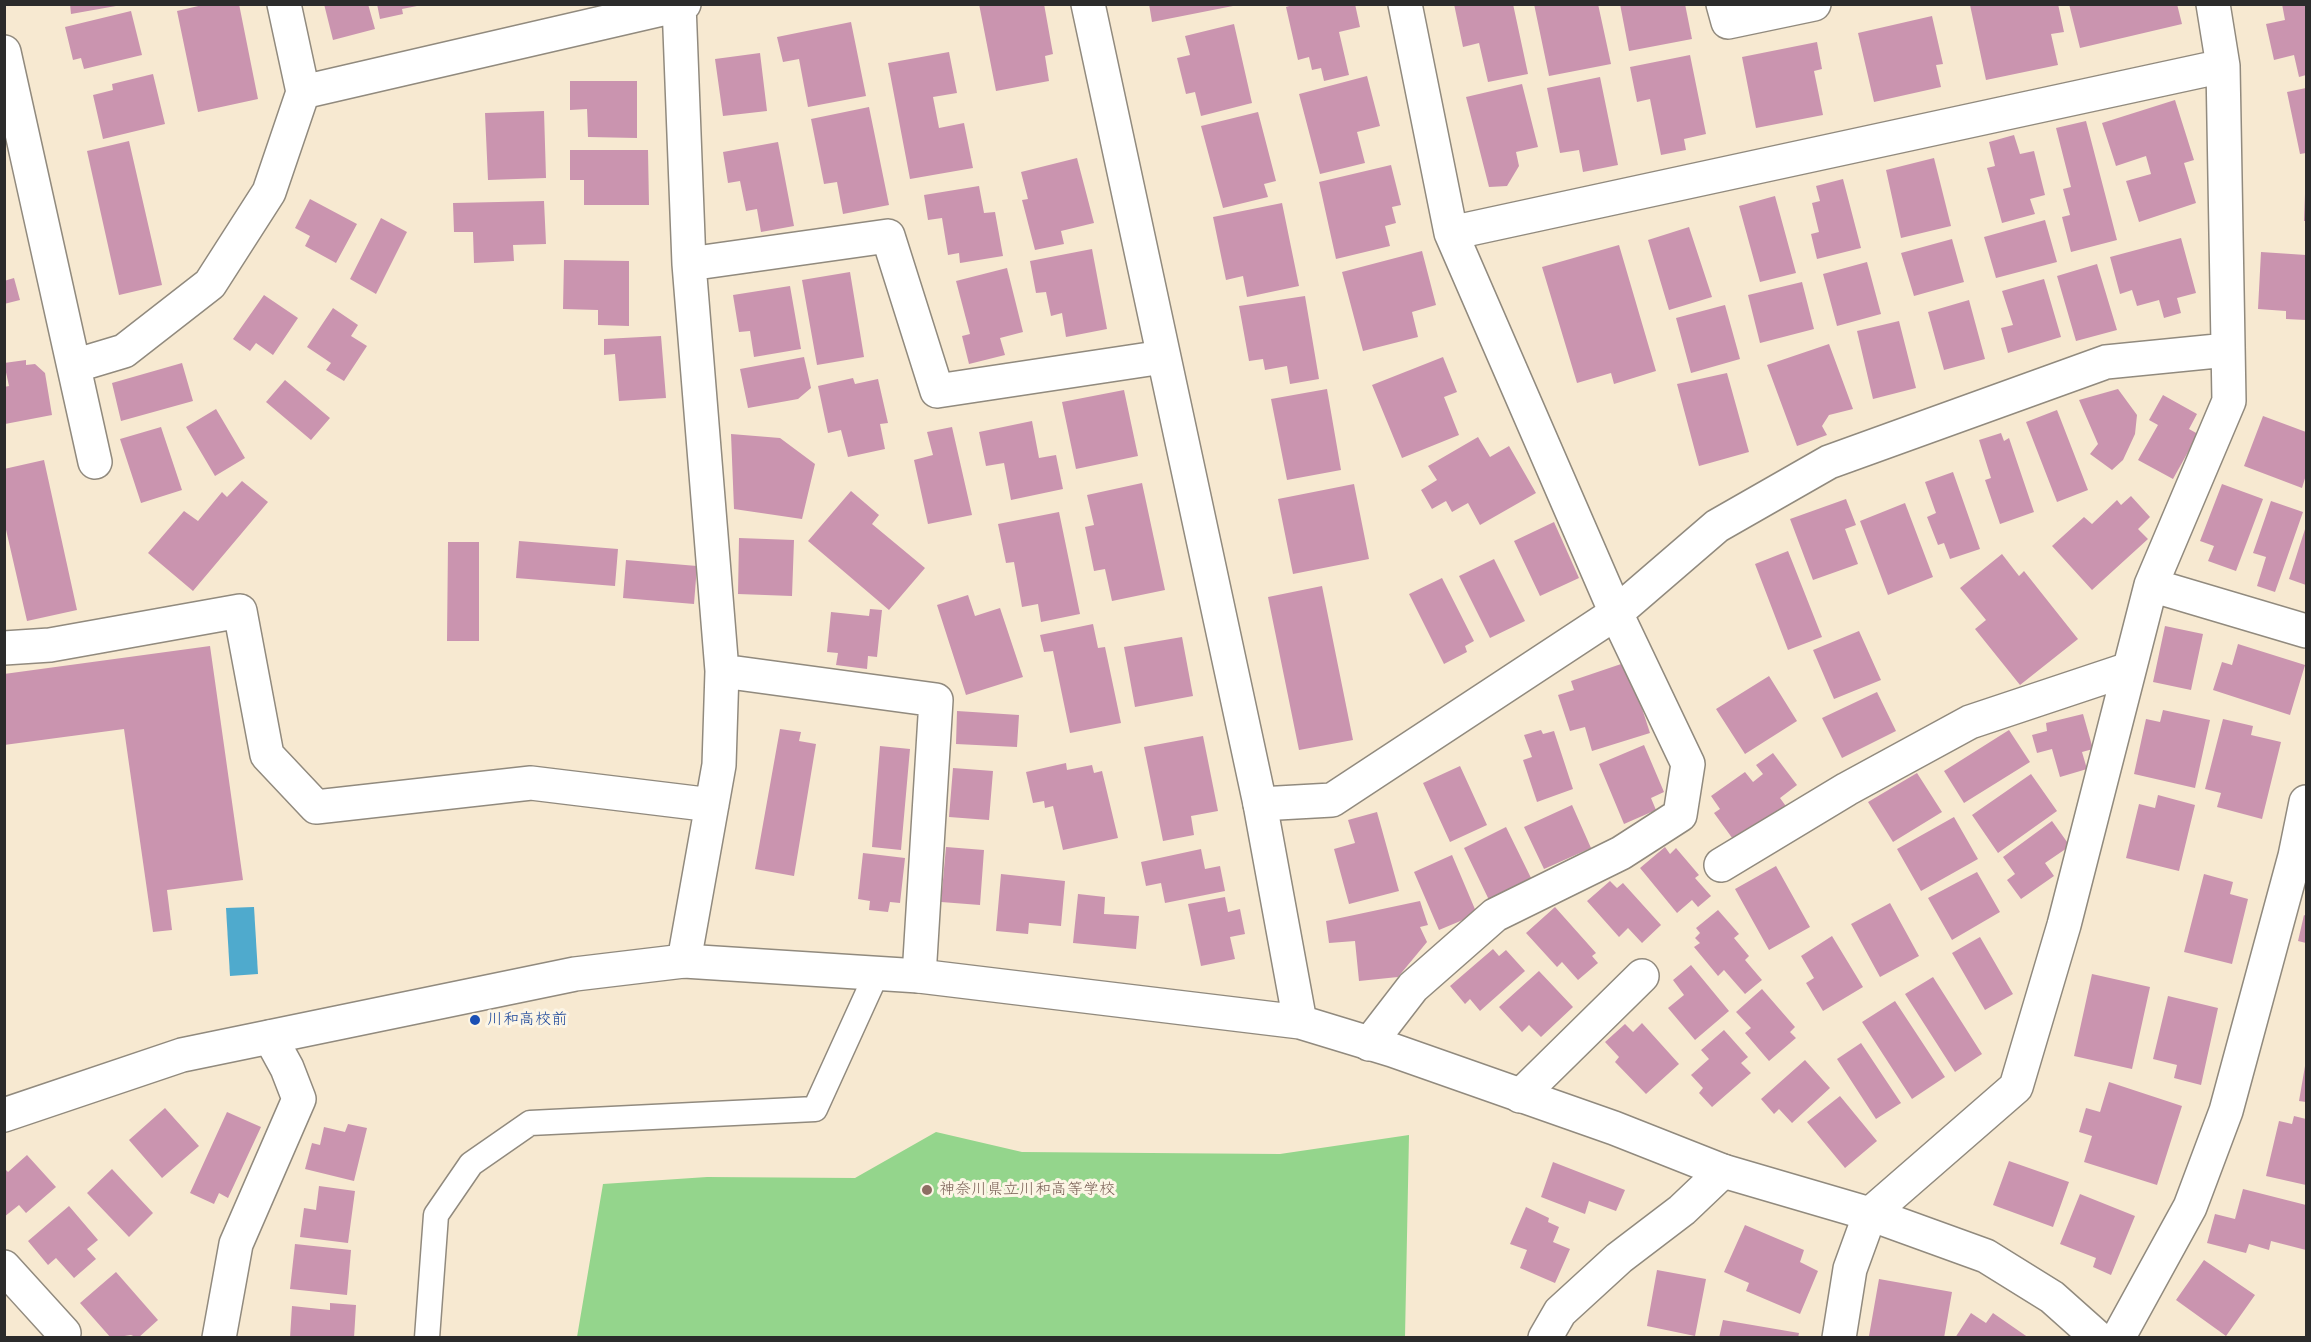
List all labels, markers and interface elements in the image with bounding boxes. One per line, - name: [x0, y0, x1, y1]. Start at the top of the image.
- place label: 川和高校前: [487, 1010, 567, 1030]
- marker: 川和高校前: [468, 1013, 482, 1027]
- place label: 神奈川県立川和高等学校: [939, 1180, 1115, 1200]
- marker: 神奈川県立川和高等学校: [920, 1183, 934, 1197]

